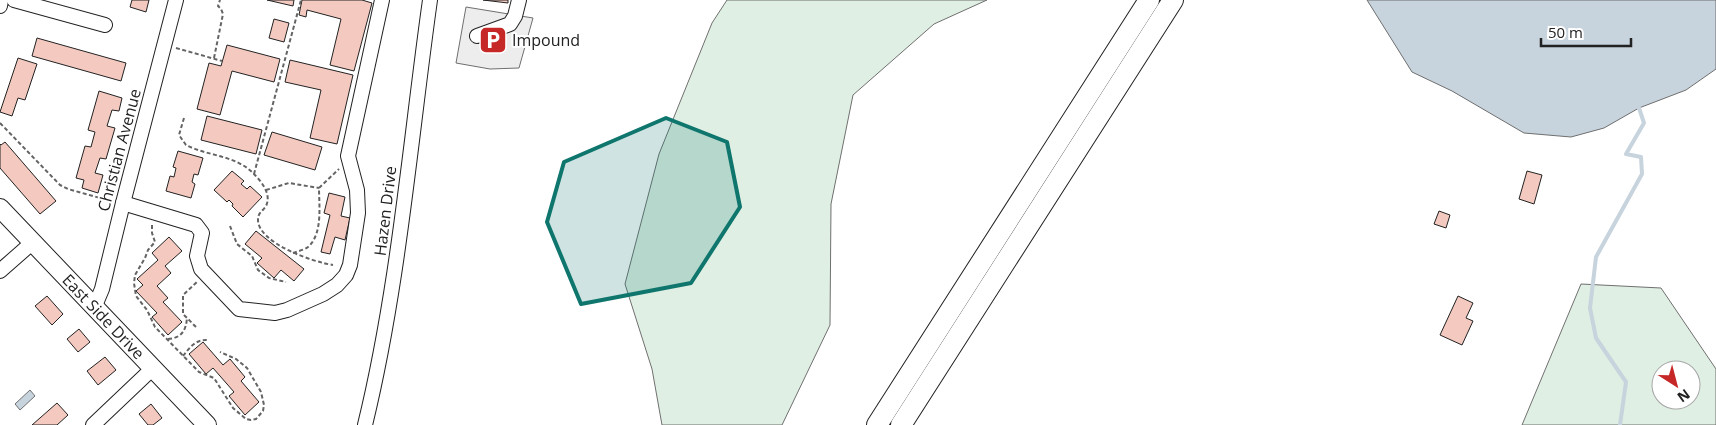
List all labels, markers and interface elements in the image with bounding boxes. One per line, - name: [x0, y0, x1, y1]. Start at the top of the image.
- scale bar: [1541, 15, 1631, 47]
- text: 50 m: [1548, 22, 1583, 42]
- parking icon: Impound: [478, 25, 508, 55]
- place label: Impound: [512, 29, 580, 51]
- street label: Christian Avenue: [92, 86, 146, 214]
- street label: Hazen Drive: [369, 165, 401, 257]
- street label: East Side Drive: [58, 269, 150, 364]
- north arrow: [1651, 360, 1701, 410]
- text: N: [1674, 385, 1694, 407]

